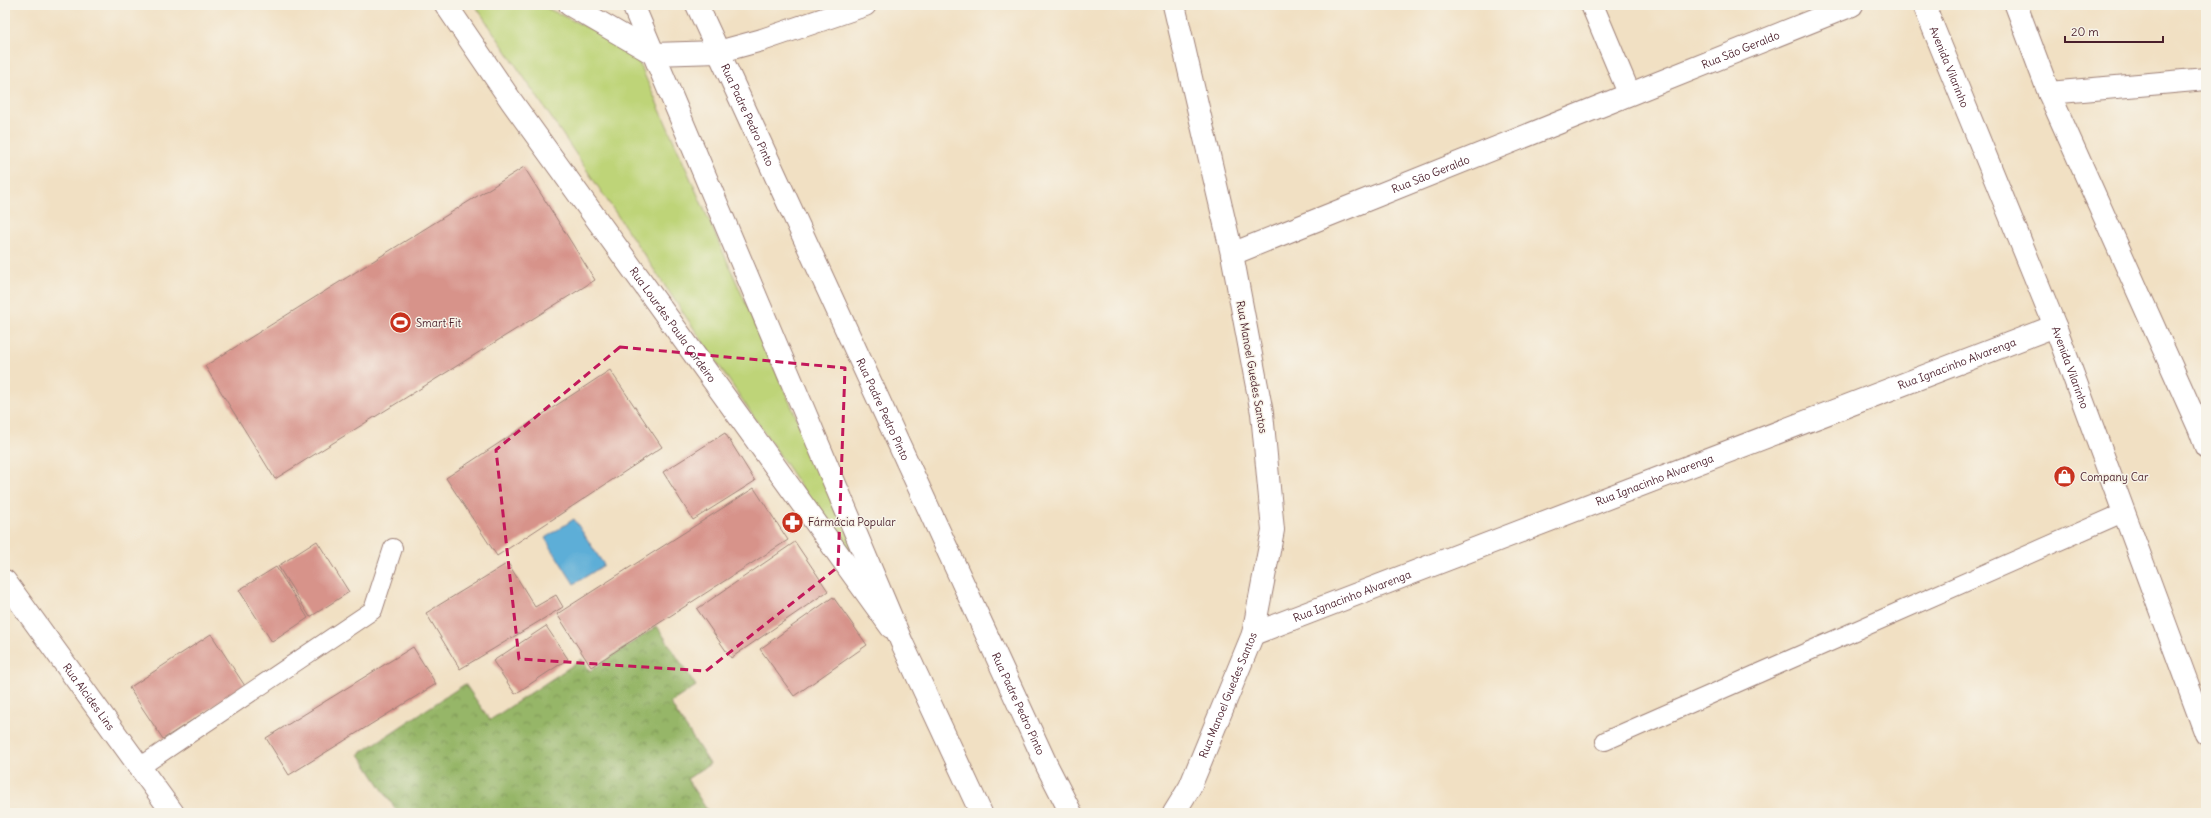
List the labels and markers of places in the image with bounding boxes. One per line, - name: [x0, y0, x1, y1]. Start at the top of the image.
- sports icon: Smart Fit: [387, 310, 413, 336]
- place label: Smart Fit: [416, 316, 462, 330]
- shop icon: Company Car: [2051, 464, 2077, 490]
- place label: Company Car: [2080, 470, 2149, 484]
- pharmacy icon: Fármácia Popular: [780, 509, 806, 535]
- place label: Fármácia Popular: [808, 515, 896, 529]

